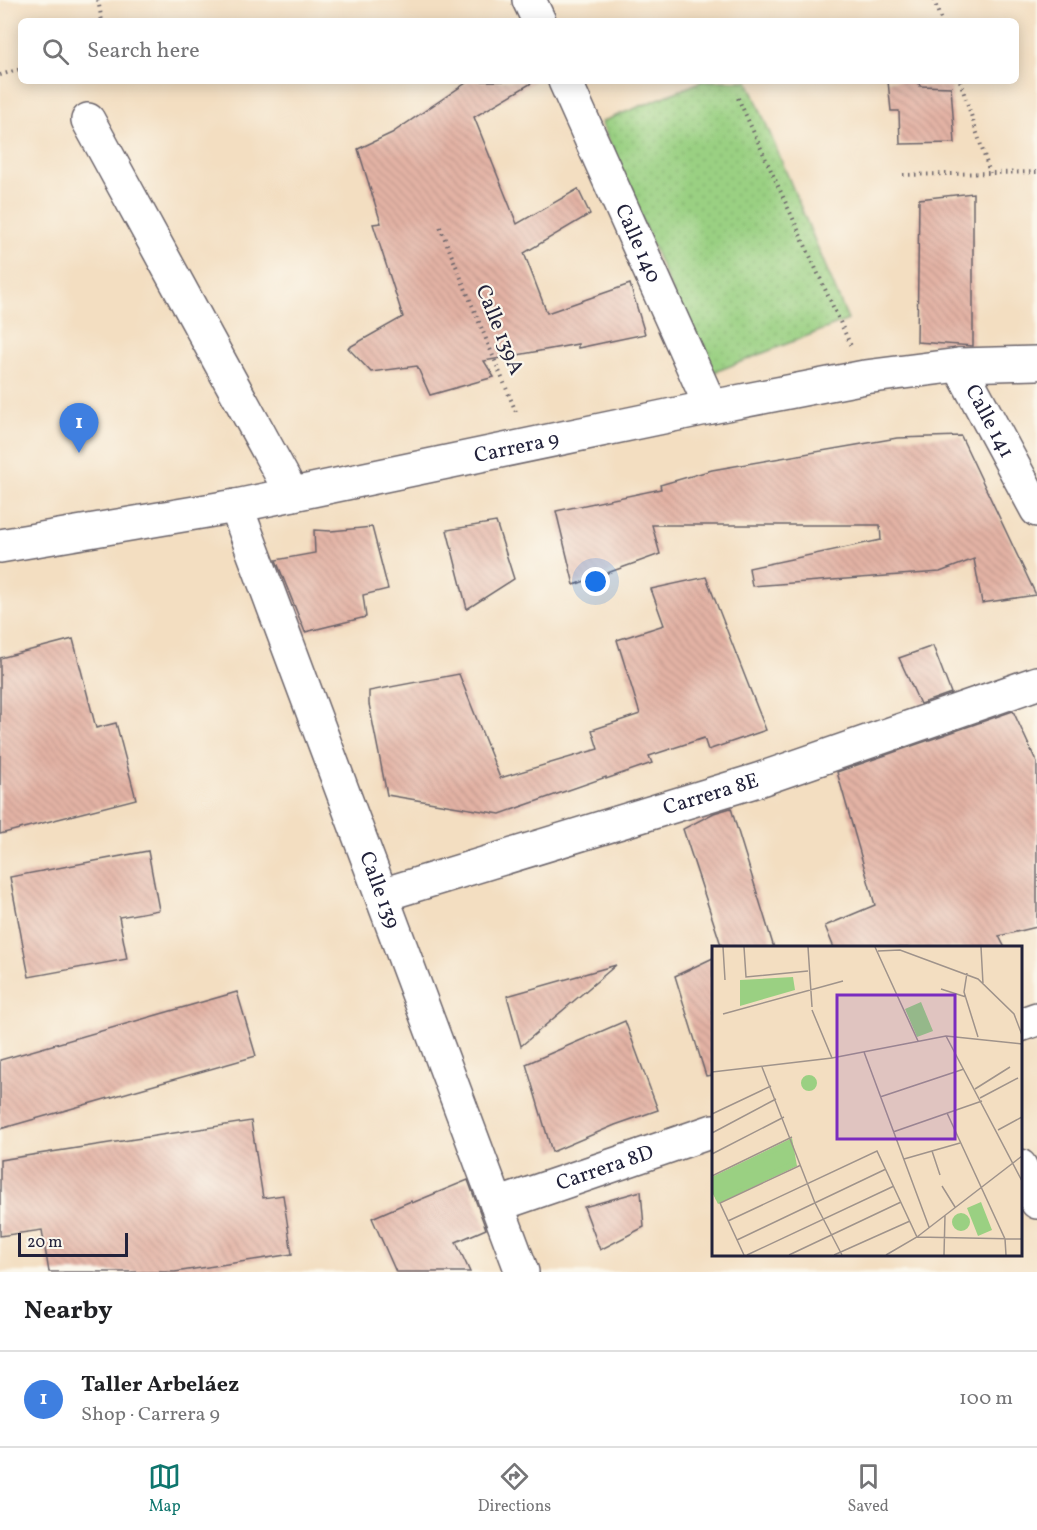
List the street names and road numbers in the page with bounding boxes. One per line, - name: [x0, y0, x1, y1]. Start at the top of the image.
- street label: Calle 140: [607, 199, 668, 288]
- street label: Calle 139A: [468, 280, 530, 380]
- street label: Calle 141: [958, 379, 1021, 463]
- street label: Carrera 9: [471, 425, 562, 471]
- street label: Carrera 8E: [660, 766, 762, 823]
- street label: Calle 139: [352, 847, 407, 933]
- street label: Carrera 8D: [552, 1138, 657, 1198]

